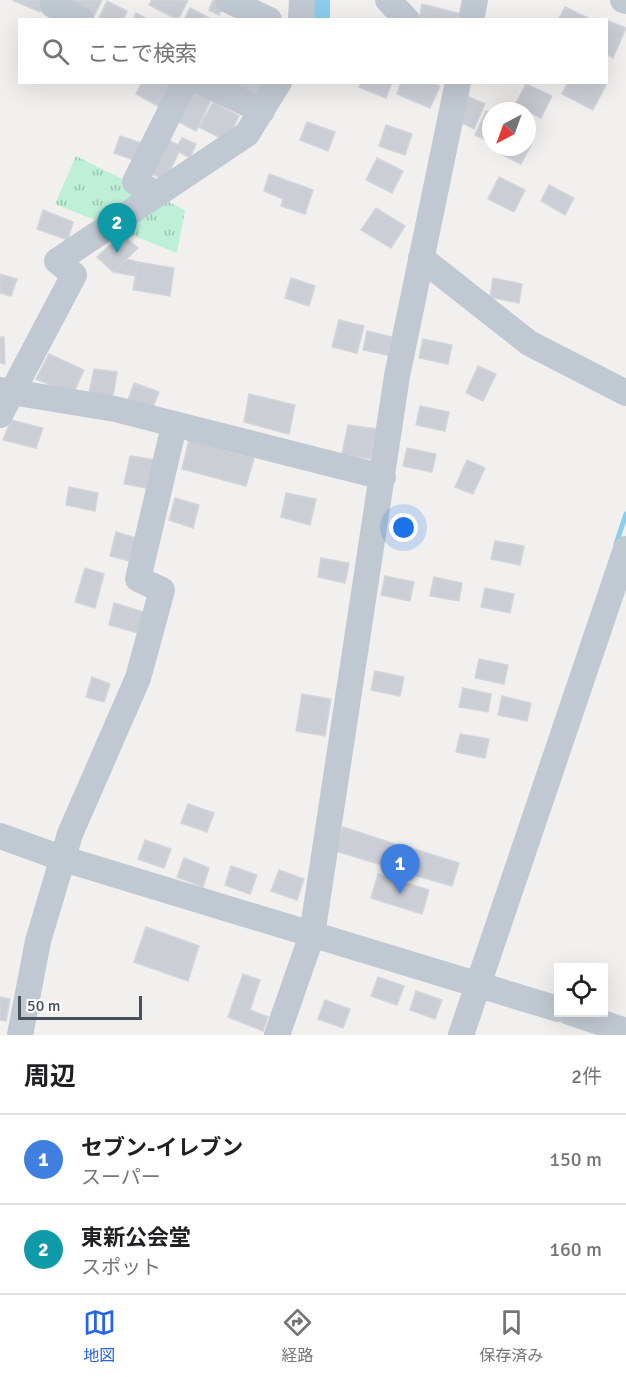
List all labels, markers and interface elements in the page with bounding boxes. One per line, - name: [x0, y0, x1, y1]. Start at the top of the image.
- search box: [18, 18, 608, 84]
- icon: search: [39, 35, 72, 68]
- text: ここで検索: [87, 40, 197, 67]
- north arrow: [482, 102, 536, 156]
- pin: 2: [98, 204, 136, 253]
- your location: [389, 513, 418, 542]
- pin: 1: [380, 844, 420, 894]
- map controls: [554, 963, 608, 1017]
- button: locate: [554, 963, 608, 1017]
- scale bar: [18, 993, 142, 1020]
- text: 50 m: [27, 996, 61, 1016]
- text: 周辺: [24, 1061, 76, 1093]
- text: 2件: [571, 1064, 602, 1089]
- text: セブン-イレブン: [81, 1134, 243, 1161]
- text: 1: [38, 1147, 49, 1172]
- text: 150 m: [549, 1147, 602, 1172]
- text: スーパー: [81, 1165, 161, 1190]
- text: 東新公会堂: [81, 1224, 191, 1251]
- text: 2: [38, 1237, 49, 1262]
- text: 160 m: [549, 1237, 602, 1262]
- text: スポット: [81, 1255, 161, 1280]
- tab: 地図: [83, 1306, 116, 1366]
- tab: 経路: [281, 1306, 314, 1366]
- tab: 保存済み: [479, 1306, 543, 1366]

